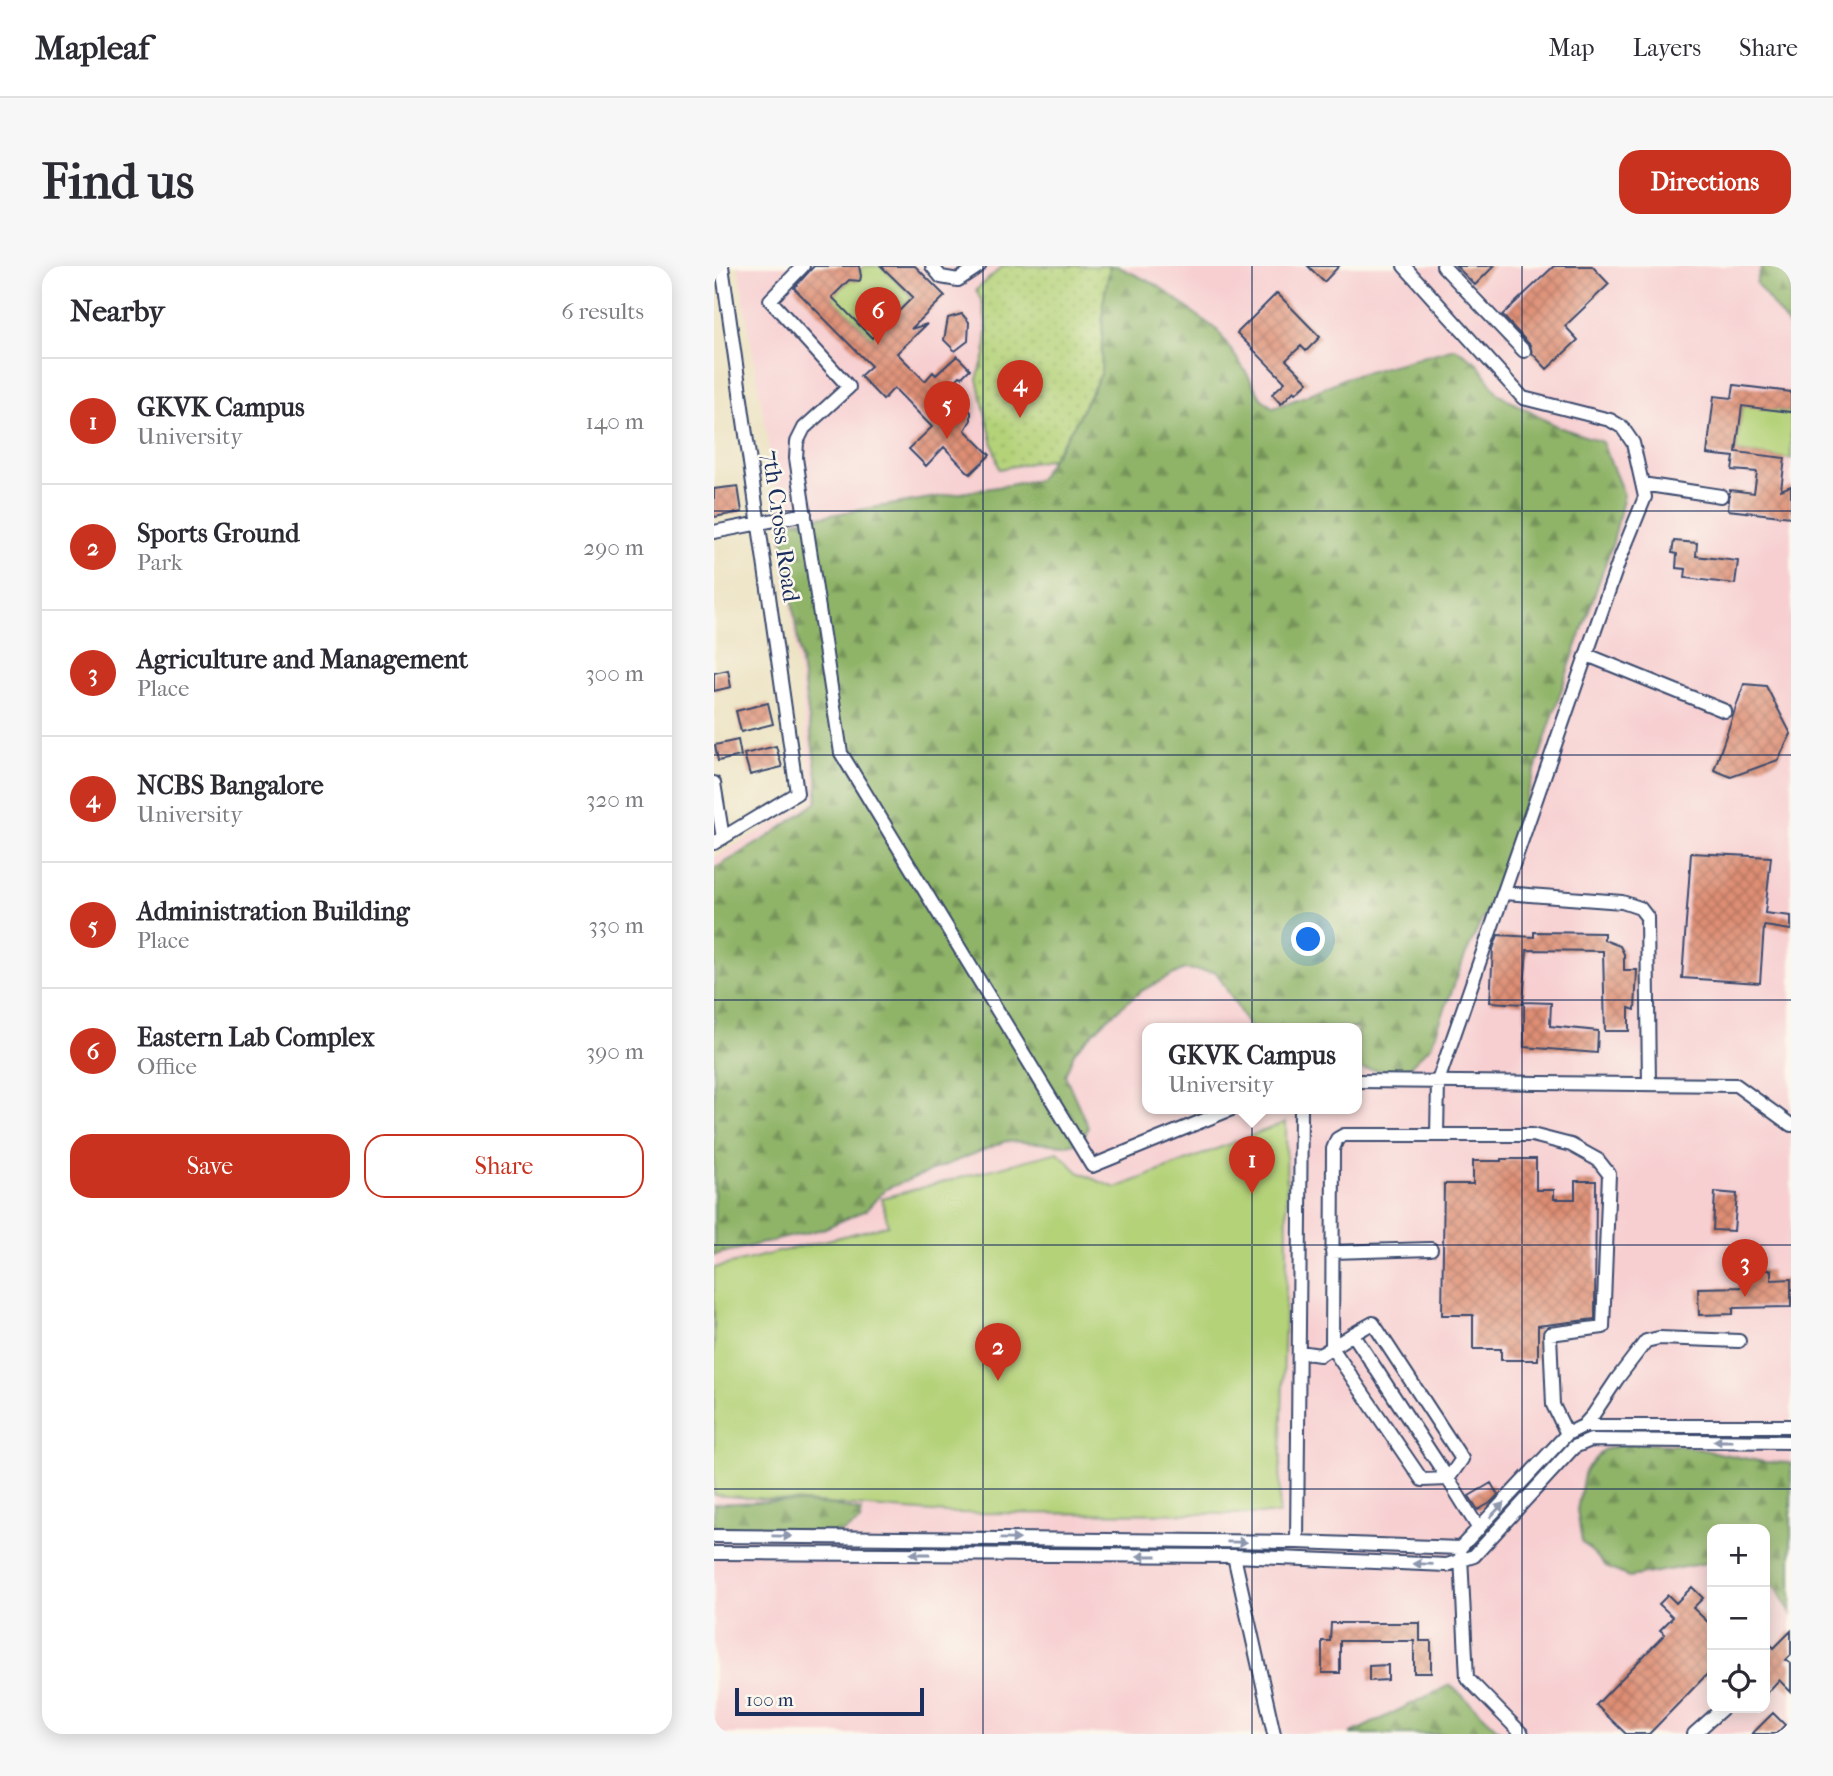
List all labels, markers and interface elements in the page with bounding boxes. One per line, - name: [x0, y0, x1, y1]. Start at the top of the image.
- text: Mapleaf: [35, 29, 149, 68]
- text: Map: [1549, 34, 1595, 62]
- text: Layers: [1633, 34, 1701, 62]
- text: Share: [1739, 34, 1798, 62]
- button: Directions: [1619, 150, 1791, 214]
- text: Find us: [42, 153, 194, 211]
- pin: 6: [855, 287, 901, 345]
- text: Nearby: [70, 294, 165, 329]
- text: 6 results: [561, 298, 644, 325]
- pin: 4: [997, 360, 1043, 418]
- pin: 5: [924, 381, 970, 439]
- text: GKVK Campus: [137, 392, 305, 423]
- text: 1: [89, 408, 97, 435]
- text: 140 m: [585, 408, 644, 435]
- text: University: [137, 423, 242, 450]
- street label: 7th Cross Road: [756, 448, 806, 605]
- text: Sports Ground: [137, 518, 299, 549]
- text: 2: [87, 534, 99, 561]
- text: 290 m: [583, 534, 644, 561]
- text: Park: [137, 549, 183, 576]
- text: Agriculture and Management: [137, 644, 468, 675]
- text: 3: [88, 660, 98, 687]
- text: 300 m: [585, 660, 644, 687]
- text: Place: [137, 675, 189, 702]
- text: NCBS Bangalore: [137, 770, 324, 801]
- text: 4: [86, 786, 100, 813]
- text: 320 m: [586, 786, 644, 813]
- text: University: [137, 801, 242, 828]
- text: Administration Building: [137, 896, 410, 927]
- text: 5: [88, 912, 98, 939]
- text: 330 m: [588, 912, 644, 939]
- your location: [1291, 922, 1325, 956]
- text: Place: [137, 927, 189, 954]
- text: Eastern Lab Complex: [137, 1022, 375, 1053]
- popup: [1142, 1023, 1362, 1114]
- text: 6: [87, 1038, 99, 1065]
- text: 390 m: [586, 1038, 644, 1065]
- text: GKVK Campus: [1168, 1040, 1336, 1071]
- text: Office: [137, 1053, 197, 1080]
- text: University: [1168, 1071, 1274, 1098]
- button: Save: [70, 1134, 350, 1198]
- button: Share: [364, 1134, 644, 1198]
- pin: 1: [1229, 1136, 1275, 1194]
- pin: 3: [1722, 1239, 1768, 1297]
- pin: 2: [975, 1323, 1021, 1381]
- one-way arrow: [1712, 1435, 1734, 1447]
- one-way arrow: [1488, 1501, 1505, 1518]
- map controls: [1707, 1524, 1770, 1713]
- button: +: [1707, 1524, 1770, 1587]
- one-way arrow: [771, 1531, 793, 1542]
- one-way arrow: [999, 1533, 1021, 1545]
- one-way arrow: [1226, 1536, 1248, 1548]
- one-way arrow: [908, 1548, 930, 1560]
- one-way arrow: [1136, 1550, 1158, 1562]
- one-way arrow: [1412, 1558, 1434, 1570]
- button: −: [1707, 1587, 1770, 1650]
- button: locate: [1707, 1650, 1770, 1713]
- scale bar: [735, 1685, 924, 1717]
- text: 100 m: [746, 1689, 794, 1711]

